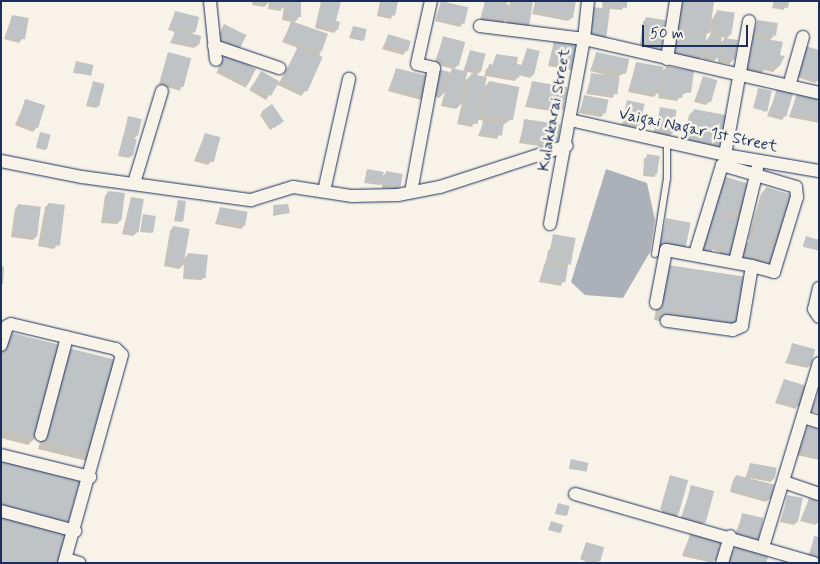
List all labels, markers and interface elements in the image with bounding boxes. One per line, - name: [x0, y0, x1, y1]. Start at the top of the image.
- scale bar: [645, 15, 751, 47]
- text: 50 m: [650, 24, 684, 44]
- street label: Kulakkarai Street: [535, 47, 575, 173]
- street label: Vaigai Nagar 1st Street: [617, 105, 779, 157]

